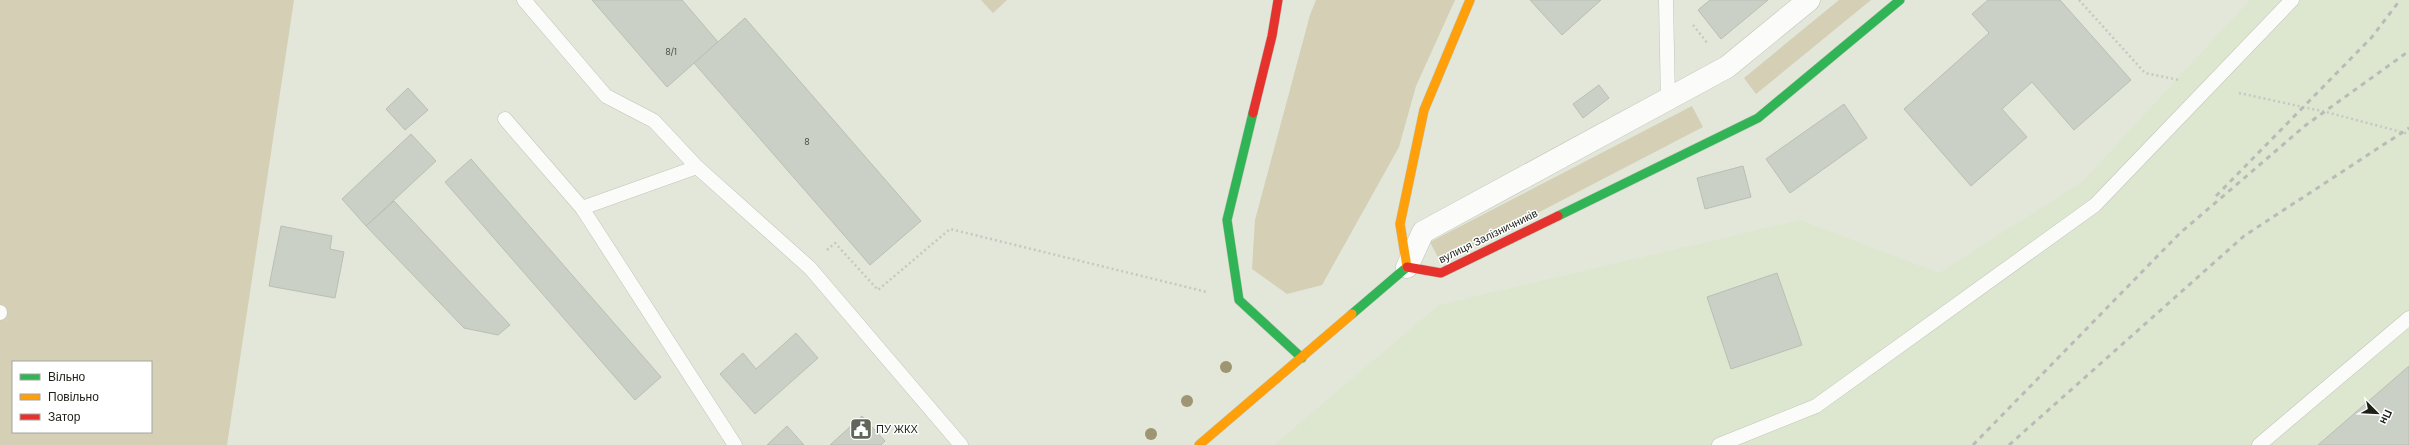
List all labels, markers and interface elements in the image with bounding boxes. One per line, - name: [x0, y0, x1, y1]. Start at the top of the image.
- house number: 8/1: [665, 46, 677, 58]
- house number: 8: [804, 136, 810, 148]
- street label: вулиця Залізничників: [1436, 206, 1540, 266]
- legend: [12, 361, 152, 433]
- text: Вільно: [48, 369, 86, 385]
- text: Повільно: [48, 389, 99, 405]
- north arrow: [2357, 393, 2397, 433]
- text: Пн: [2377, 408, 2395, 427]
- text: Затор: [48, 409, 81, 425]
- public building icon: ПУ ЖКХ: [848, 416, 874, 442]
- place label: ПУ ЖКХ: [876, 422, 918, 436]

